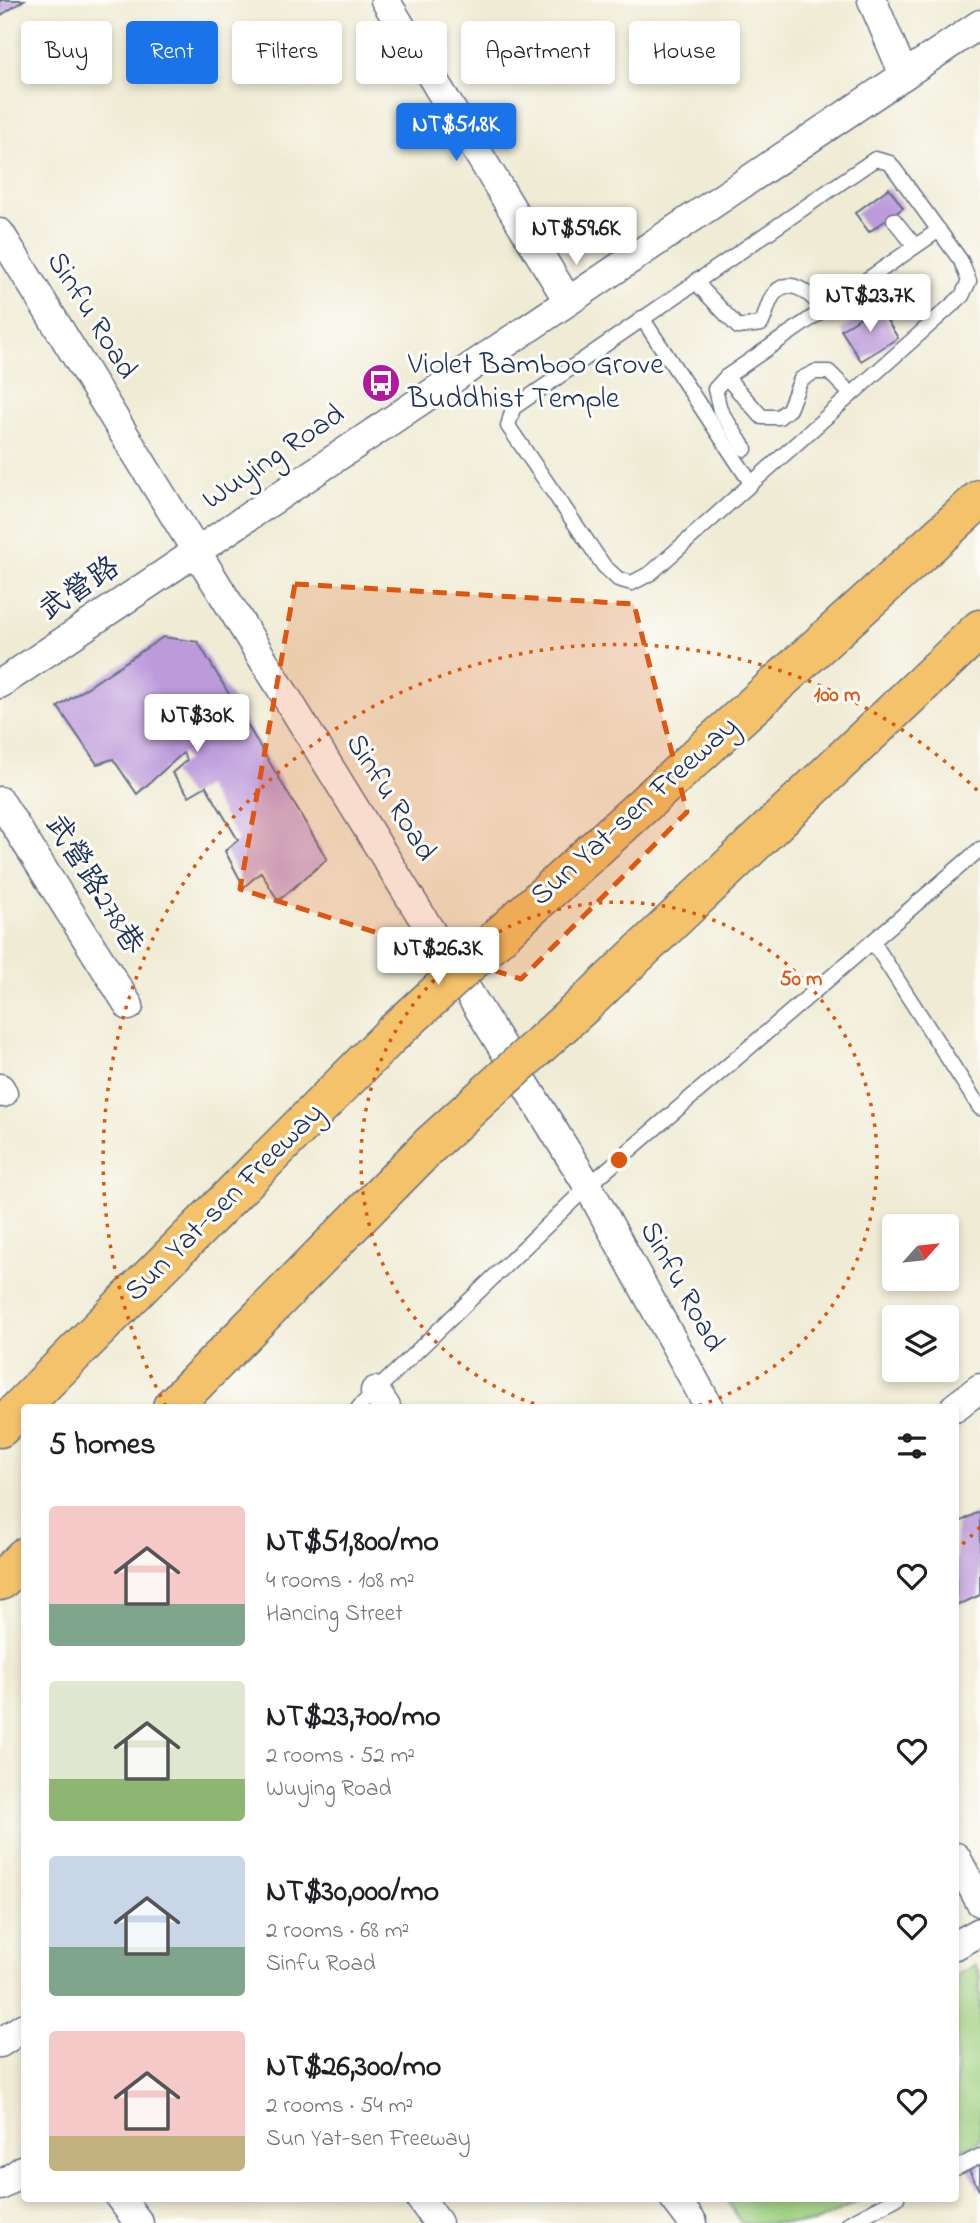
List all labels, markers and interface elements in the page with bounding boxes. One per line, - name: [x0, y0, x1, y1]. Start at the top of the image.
- chip: Buy: [21, 21, 112, 84]
- chip: Rent: [126, 21, 218, 84]
- chip: Filters: [232, 21, 342, 84]
- chip: New: [356, 21, 447, 84]
- chip: Apartment: [461, 21, 615, 84]
- chip: House: [629, 21, 740, 84]
- pin: NT$51.8K: [384, 104, 528, 163]
- text: NT$51.8K: [412, 109, 500, 142]
- pin: NT$59.6K: [504, 208, 648, 267]
- text: NT$59.6K: [532, 213, 620, 246]
- street label: Sinfu Road: [34, 244, 148, 388]
- pin: NT$23.7K: [798, 274, 942, 334]
- text: NT$23.7K: [826, 280, 914, 313]
- place label: Violet Bamboo Grove Buddhist Temple: [407, 344, 664, 422]
- bus stop icon: Violet Bamboo Grove Buddhist Temple: [360, 362, 402, 404]
- street label: Wuying Road: [194, 394, 354, 522]
- street label: 武營路: [30, 547, 130, 633]
- text: 100 m: [814, 681, 860, 711]
- pin: NT$30K: [140, 694, 254, 754]
- text: NT$30K: [160, 700, 234, 733]
- street label: Sun Yat-sen Freeway: [521, 706, 749, 918]
- street label: Sinfu Road: [333, 726, 447, 870]
- street label: 武營路278巷: [32, 806, 154, 964]
- pin: NT$26.3K: [366, 928, 510, 987]
- text: NT$26.3K: [393, 933, 483, 966]
- text: 50 m: [780, 965, 822, 995]
- street label: Sun Yat-sen Freeway: [115, 1093, 335, 1313]
- centre of rings: [607, 1148, 631, 1172]
- street label: Sinfu Road: [627, 1214, 735, 1360]
- north arrow: [882, 1214, 959, 1292]
- map controls: [882, 1214, 959, 1382]
- button: layers: [882, 1305, 959, 1382]
- text: 5 homes: [49, 1424, 156, 1468]
- icon: filters: [893, 1427, 931, 1465]
- text: NT$51,800/mo: [266, 1521, 439, 1565]
- icon: home: [105, 1534, 189, 1618]
- icon: heart: [893, 1557, 931, 1595]
- text: 4 rooms · 108 m²: [266, 1565, 415, 1598]
- text: Hancing Street: [266, 1598, 403, 1631]
- text: NT$23,700/mo: [266, 1696, 441, 1740]
- icon: home: [105, 1709, 189, 1793]
- icon: heart: [893, 1732, 931, 1770]
- text: 2 rooms · 52 m²: [266, 1740, 415, 1773]
- text: Wuying Road: [266, 1773, 391, 1806]
- text: NT$30,000/mo: [266, 1871, 439, 1915]
- icon: home: [105, 1884, 189, 1968]
- icon: heart: [893, 1907, 931, 1945]
- text: 2 rooms · 68 m²: [266, 1915, 409, 1948]
- text: Sinfu Road: [266, 1948, 376, 1981]
- text: NT$26,300/mo: [266, 2046, 441, 2090]
- icon: home: [105, 2059, 189, 2143]
- icon: heart: [893, 2082, 931, 2120]
- text: 2 rooms · 54 m²: [266, 2090, 413, 2123]
- text: Sun Yat-sen Freeway: [266, 2123, 470, 2156]

